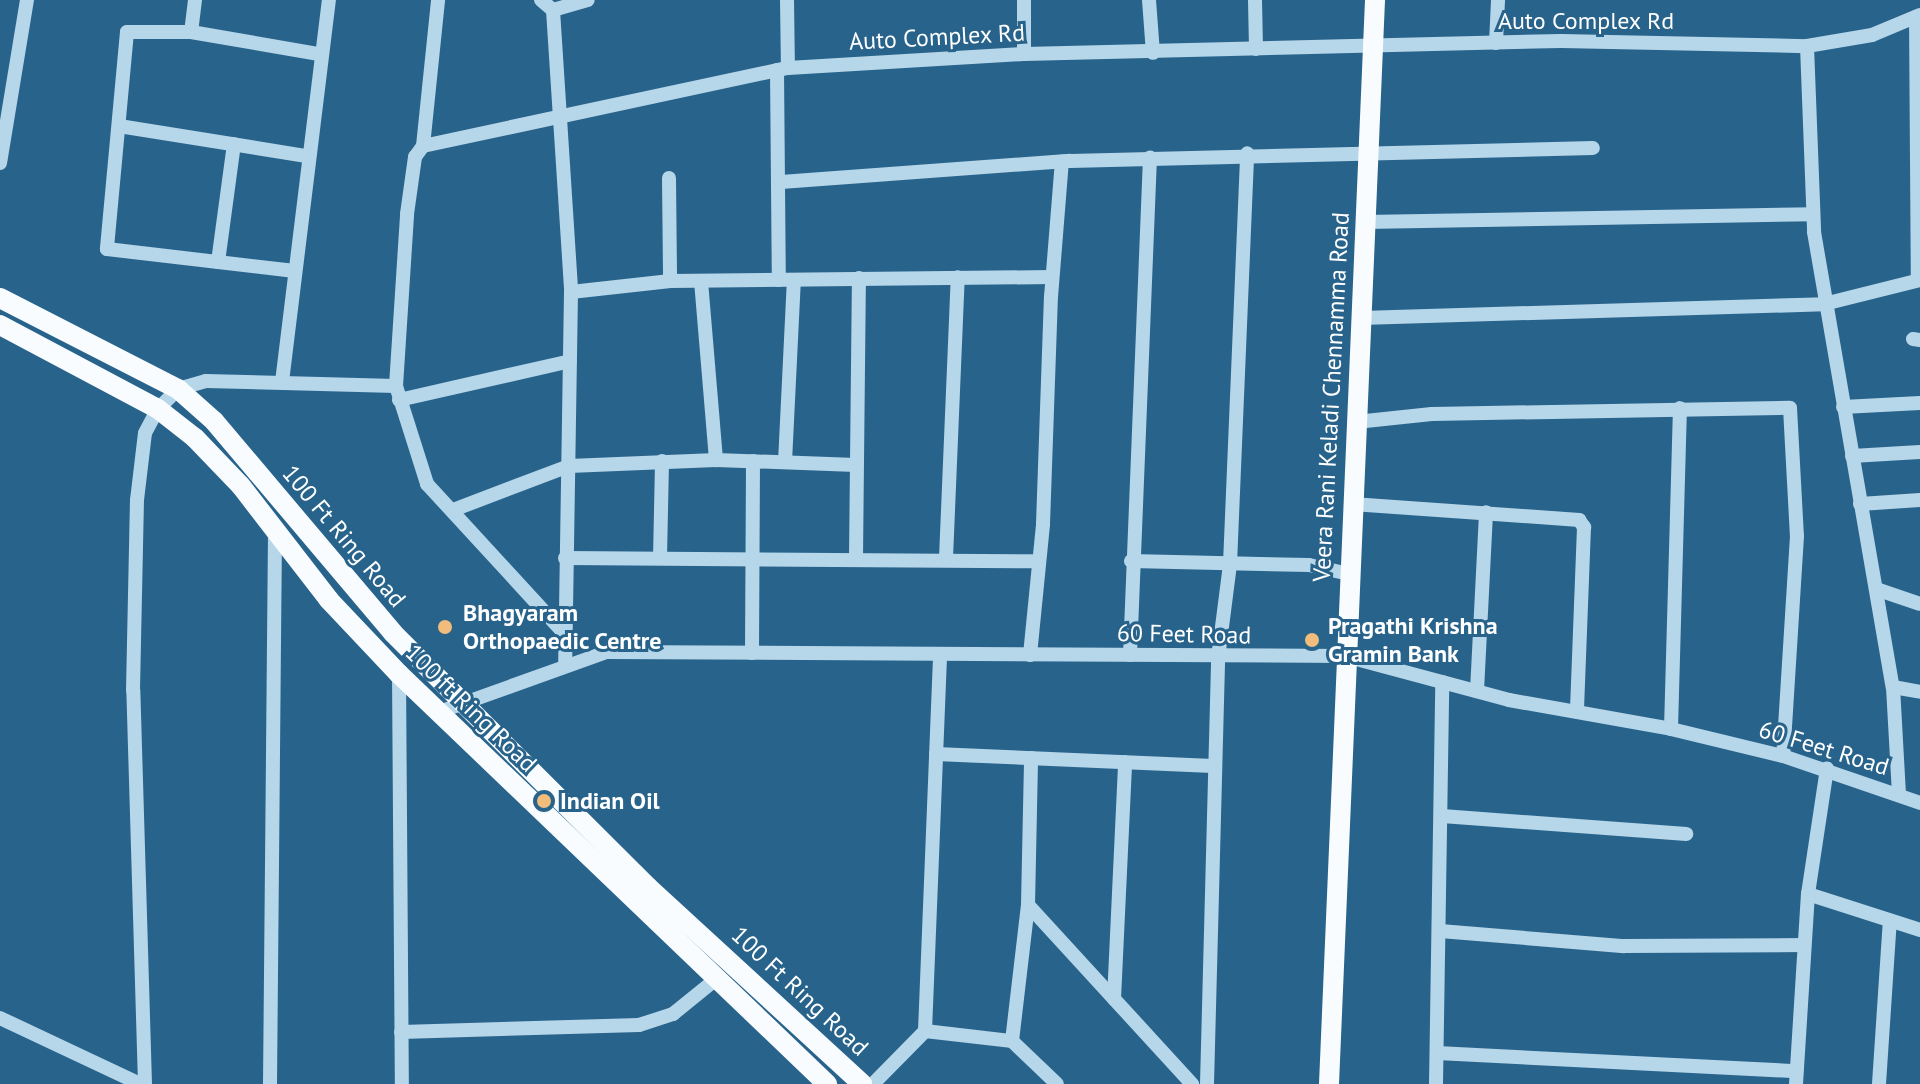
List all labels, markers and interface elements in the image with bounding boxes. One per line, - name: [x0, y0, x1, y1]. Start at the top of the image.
- street label: Auto Complex Rd: [1498, 7, 1674, 35]
- street label: Auto Complex Rd: [848, 18, 1026, 56]
- street label: Veera Rani Keladi Chennamma Road: [1307, 211, 1355, 583]
- street label: 100 Ft Ring Road: [276, 459, 412, 613]
- place label: Bhagyaram Orthopaedic Centre: [463, 599, 662, 655]
- place label: Pragathi Krishna Gramin Bank: [1328, 612, 1498, 668]
- marker: Bhagyaram Orthopaedic Centre: [434, 616, 456, 638]
- street label: 60 Feet Road: [1117, 618, 1251, 650]
- marker: Pragathi Krishna Gramin Bank: [1303, 631, 1321, 649]
- street label: 100 ft Ring Road: [399, 638, 543, 778]
- street label: 60 Feet Road: [1756, 715, 1892, 781]
- place label: Indian Oil: [560, 787, 660, 815]
- marker: Indian Oil: [535, 792, 553, 810]
- street label: 100 Ft Ring Road: [726, 920, 874, 1062]

